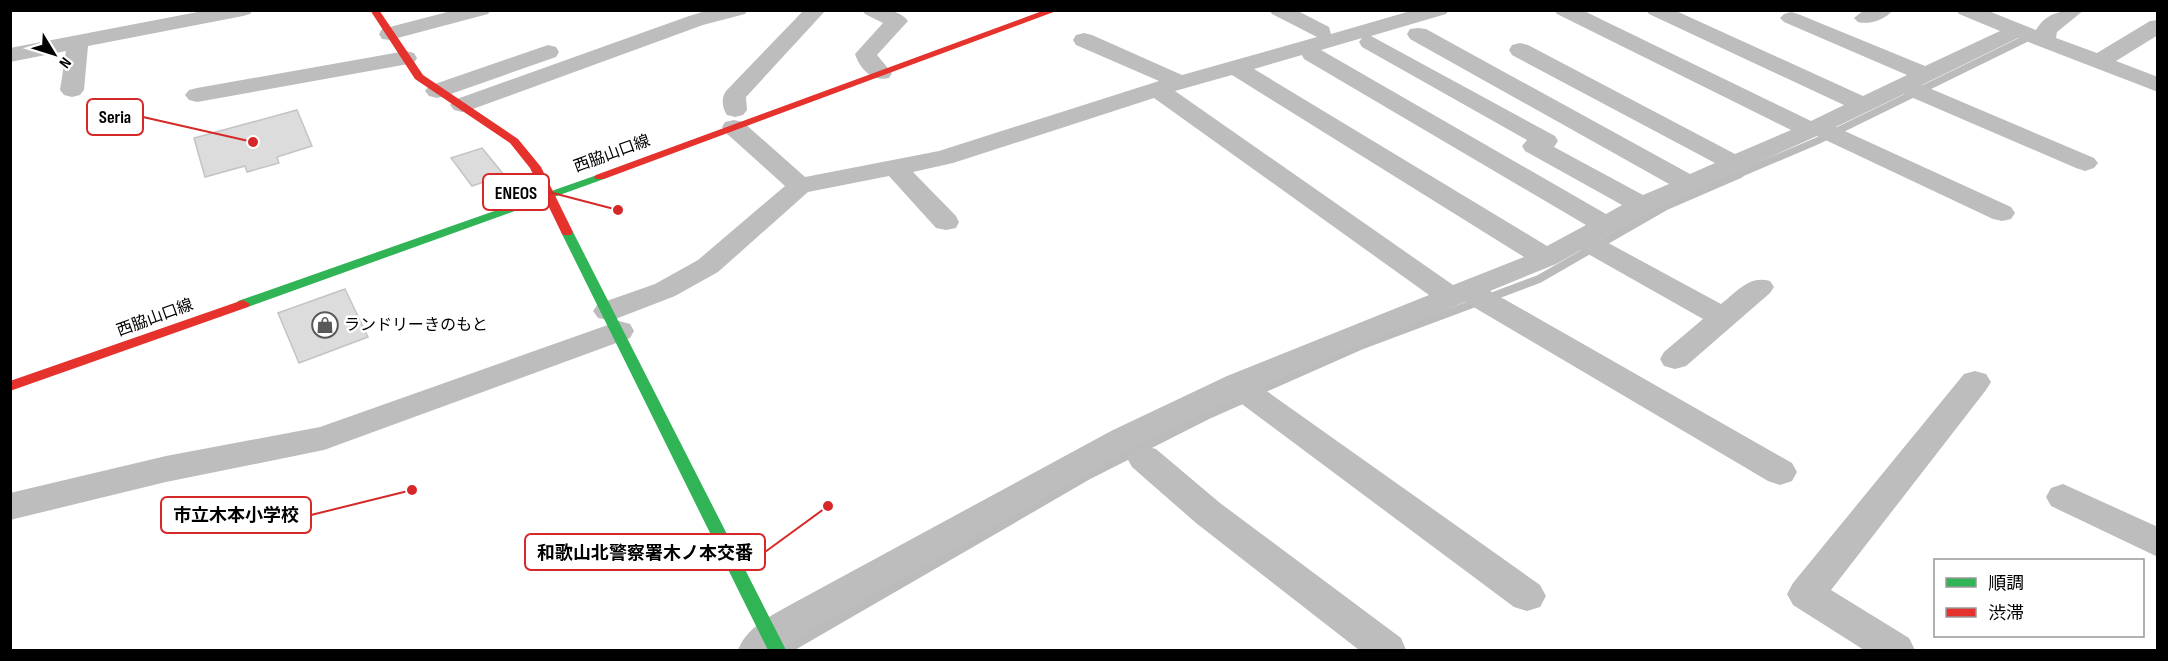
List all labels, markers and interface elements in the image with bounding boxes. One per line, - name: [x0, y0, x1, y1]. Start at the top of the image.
- north arrow: [24, 24, 84, 84]
- text: N: [55, 53, 75, 72]
- callout: Seria: [87, 99, 143, 135]
- text: Seria: [99, 107, 131, 128]
- street label: 西脇山口線: [571, 131, 653, 177]
- callout: ENEOS: [483, 174, 549, 210]
- text: ENEOS: [495, 183, 537, 204]
- street label: 西脇山口線: [114, 295, 196, 341]
- shop icon: ランドリーきのもと: [310, 310, 340, 340]
- place label: ランドリーきのもと: [344, 316, 488, 335]
- callout: 市立木本小学校: [161, 497, 311, 533]
- text: 市立木本小学校: [173, 505, 299, 526]
- callout: 和歌山北警察署木ノ本交番: [525, 534, 765, 570]
- text: 和歌山北警察署木ノ本交番: [537, 543, 753, 564]
- legend: [1934, 559, 2144, 637]
- text: 順調: [1988, 573, 2024, 594]
- text: 渋滞: [1988, 603, 2024, 624]

